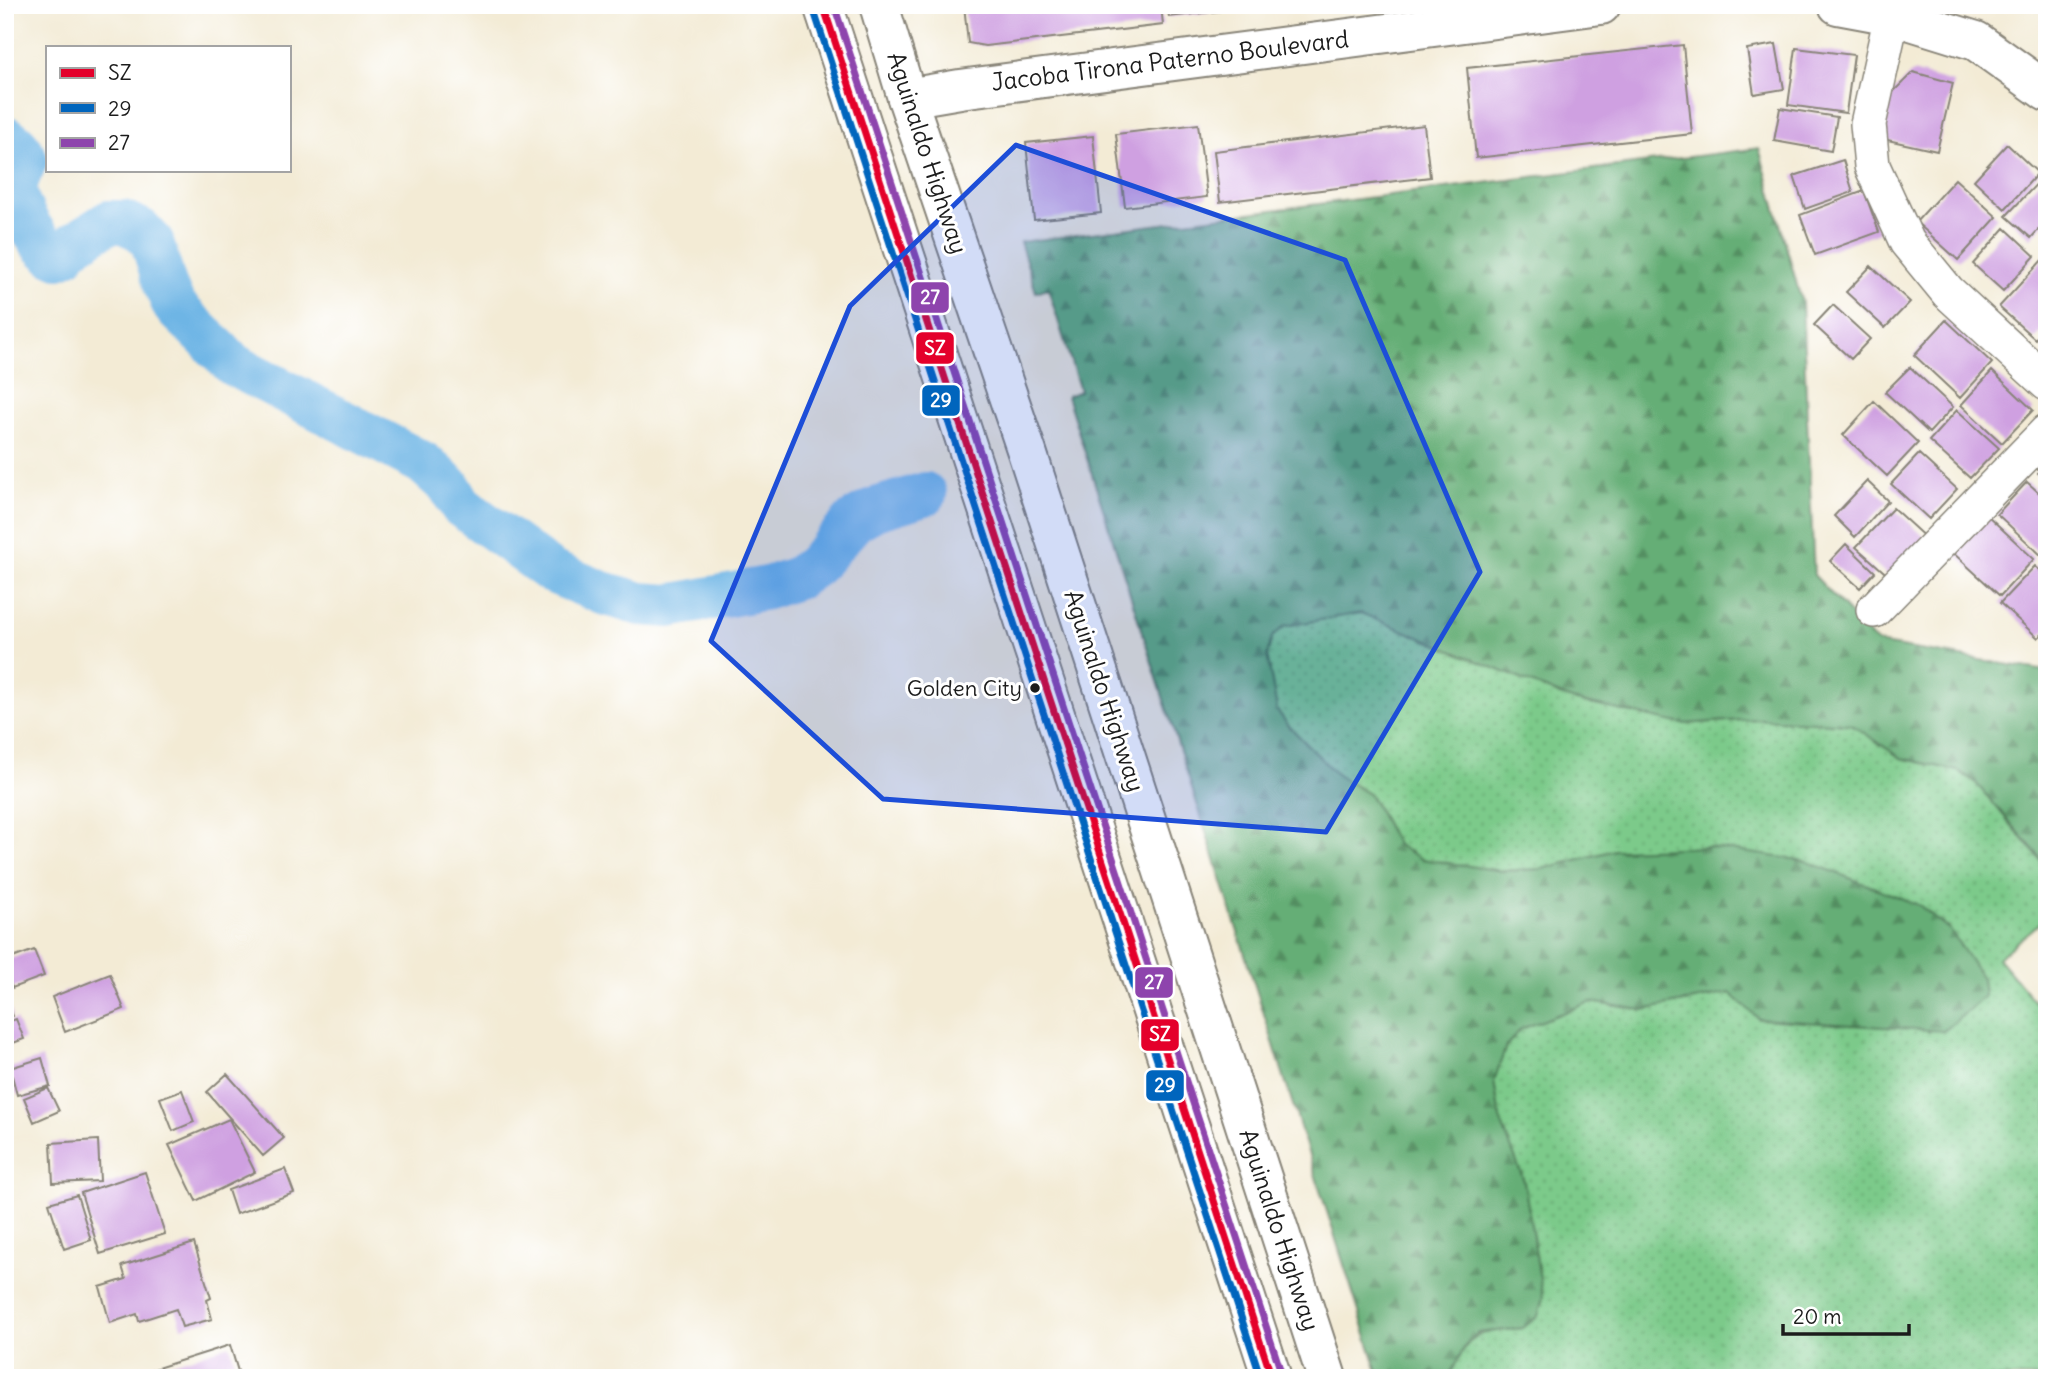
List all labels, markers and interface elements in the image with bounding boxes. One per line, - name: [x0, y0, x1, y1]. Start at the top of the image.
- street label: Jacoba Tirona Paterno Boulevard: [989, 23, 1350, 97]
- legend: [46, 46, 290, 172]
- street label: Aguinaldo Highway: [881, 48, 975, 257]
- text: SZ: [108, 59, 132, 86]
- text: 29: [108, 95, 132, 122]
- text: 27: [108, 129, 130, 156]
- line badge: 27: [910, 281, 950, 314]
- text: 27: [920, 285, 941, 309]
- line badge: SZ: [915, 331, 955, 365]
- text: SZ: [924, 336, 946, 360]
- line badge: 29: [921, 384, 961, 417]
- text: 29: [930, 388, 952, 412]
- street label: Aguinaldo Highway: [1058, 586, 1152, 795]
- place label: Golden City: [907, 674, 1022, 702]
- marker: Golden City: [1028, 681, 1042, 695]
- line badge: 27: [1134, 966, 1174, 999]
- text: 27: [1144, 970, 1165, 994]
- line badge: SZ: [1140, 1018, 1180, 1052]
- text: SZ: [1149, 1022, 1171, 1046]
- line badge: 29: [1145, 1069, 1185, 1102]
- text: 29: [1154, 1073, 1176, 1097]
- street label: Aguinaldo Highway: [1233, 1125, 1327, 1334]
- scale bar: [1783, 1292, 1909, 1336]
- text: 20 m: [1793, 1303, 1842, 1330]

